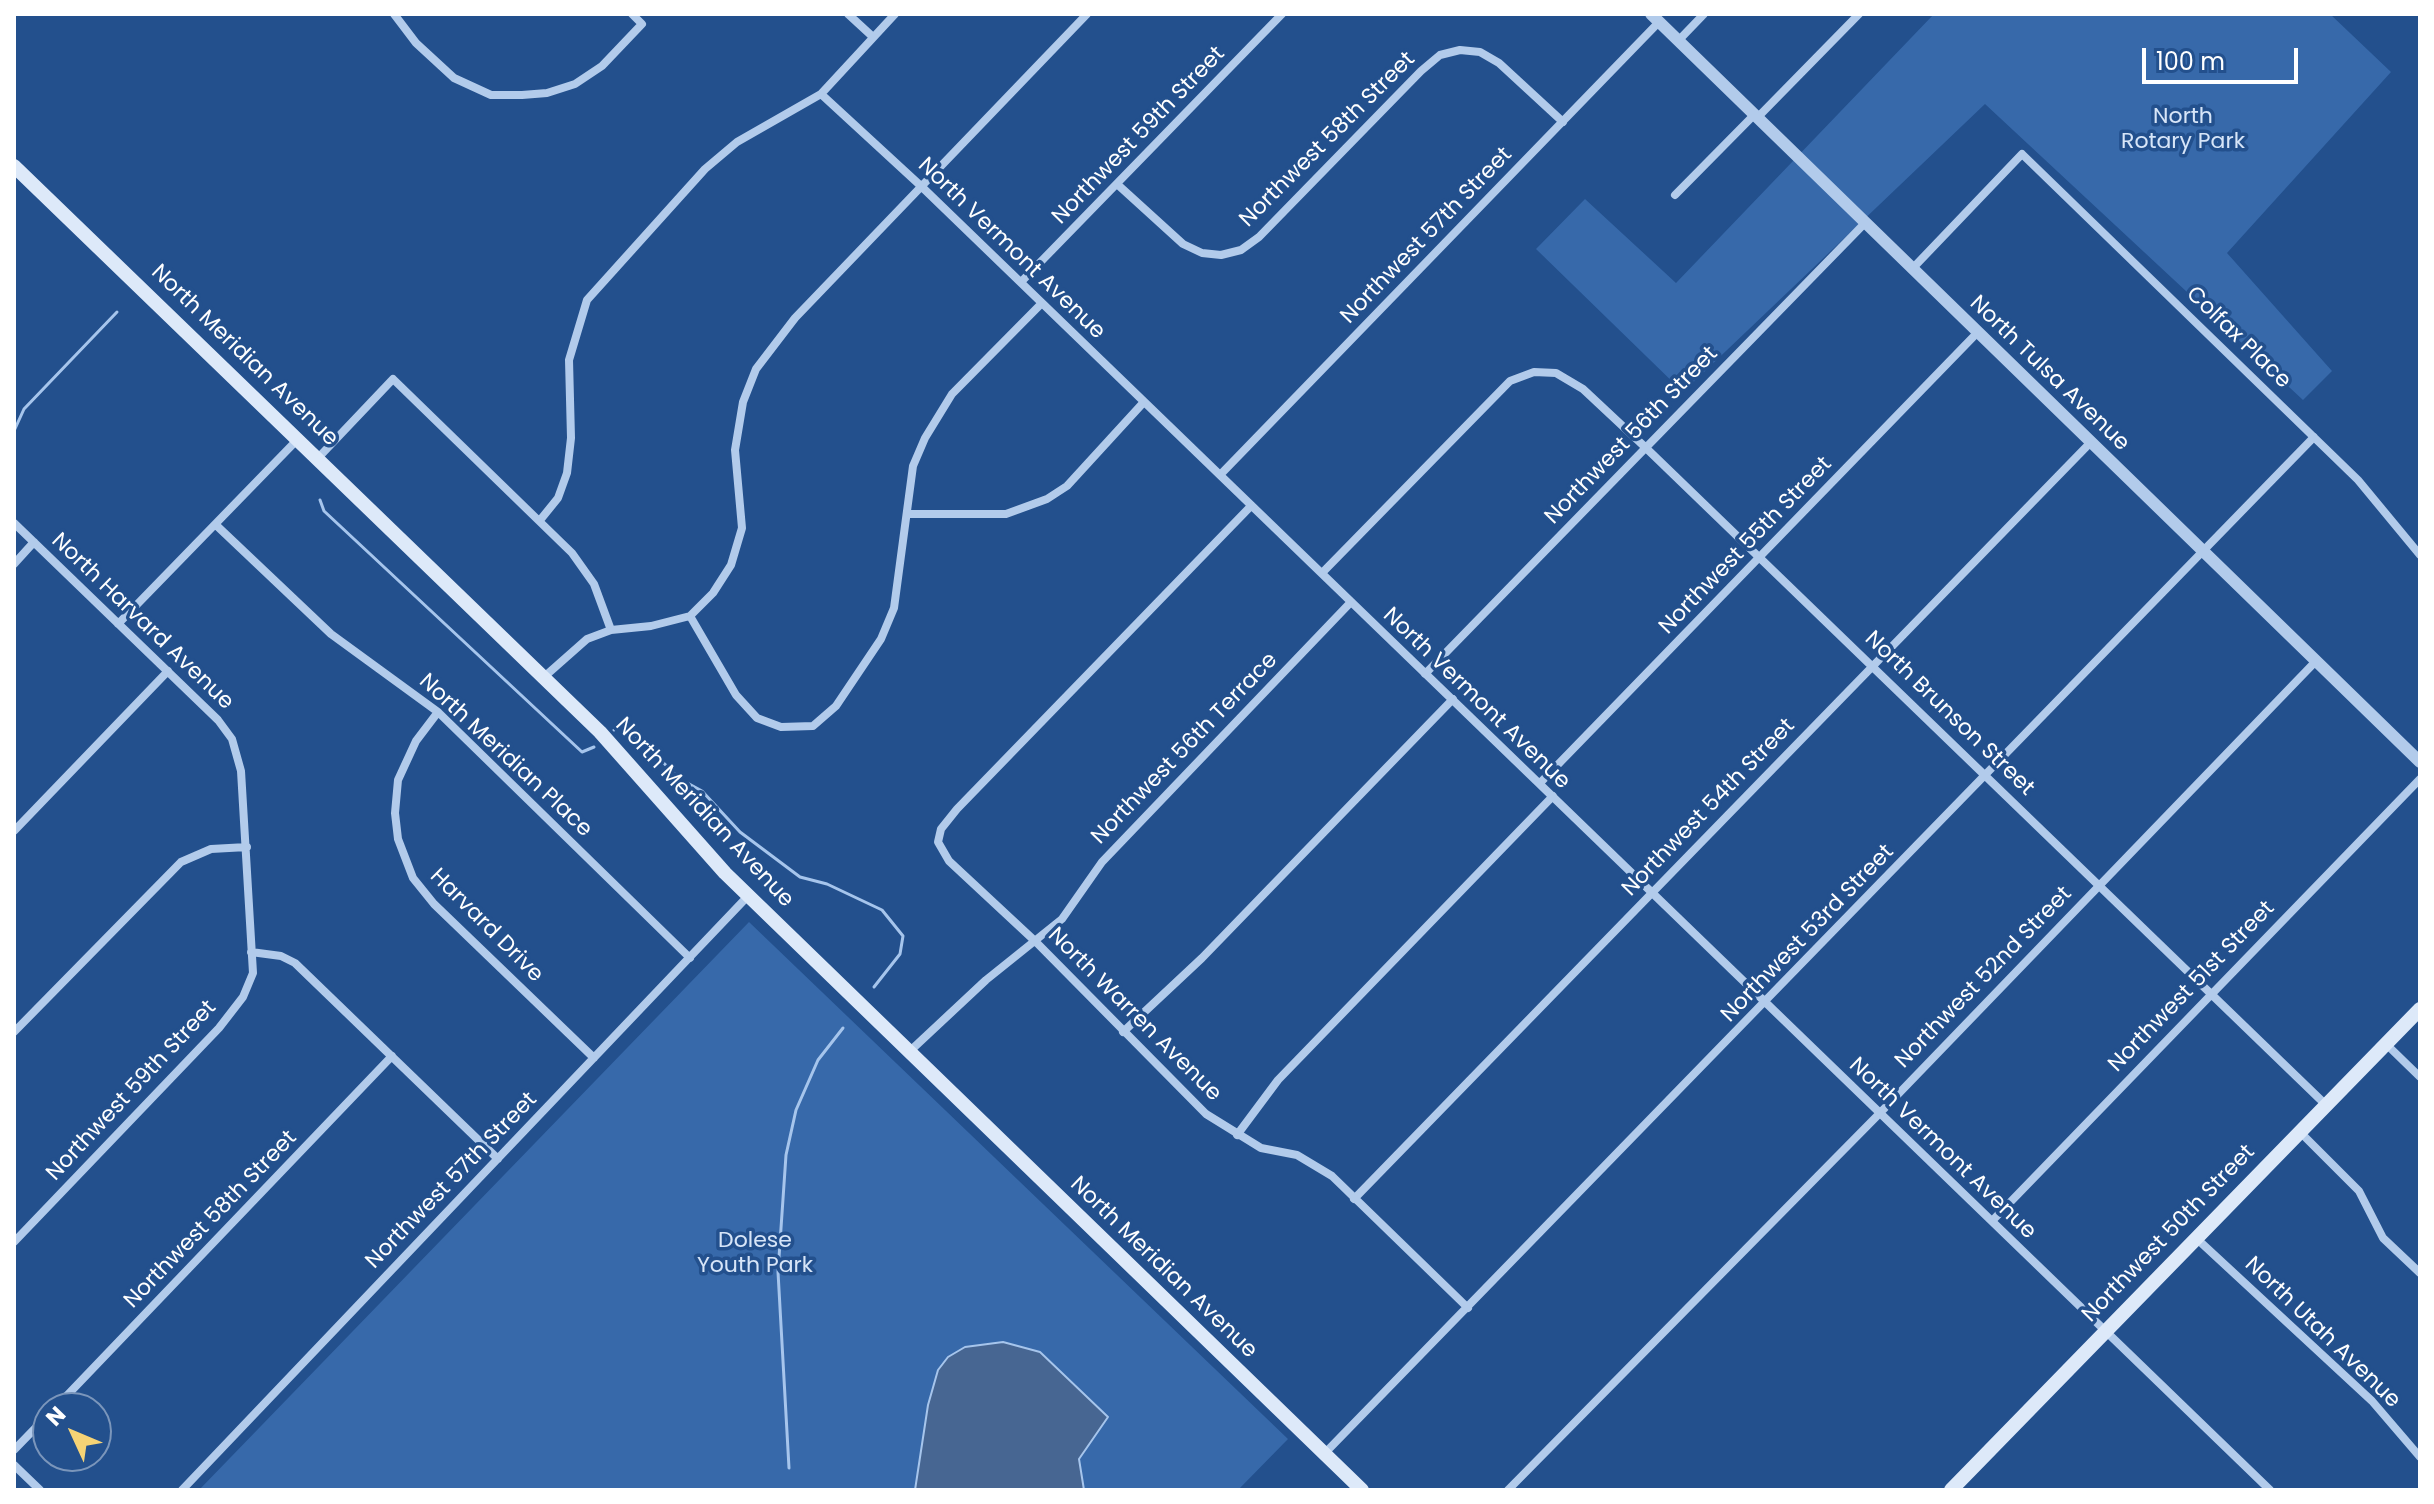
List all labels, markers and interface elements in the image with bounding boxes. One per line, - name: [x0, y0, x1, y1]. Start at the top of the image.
- scale bar: [2146, 32, 2302, 82]
- street label: Northwest 59th Street: [1047, 42, 1231, 230]
- text: 100 m: [2156, 45, 2225, 78]
- street label: Northwest 58th Street: [1235, 47, 1421, 233]
- park label: North Rotary Park: [2121, 104, 2245, 156]
- street label: Northwest 57th Street: [1336, 142, 1518, 330]
- street label: North Vermont Avenue: [912, 153, 1110, 345]
- street label: North Meridian Avenue: [145, 260, 343, 452]
- street label: Colfax Place: [2180, 282, 2296, 394]
- street label: North Tulsa Avenue: [1964, 291, 2134, 457]
- street label: Northwest 56th Street: [1540, 342, 1724, 530]
- street label: Northwest 55th Street: [1654, 452, 1838, 640]
- street label: North Harvard Avenue: [46, 528, 238, 716]
- street label: North Vermont Avenue: [1377, 603, 1575, 795]
- street label: North Brunson Street: [1859, 626, 2039, 802]
- street label: Northwest 56th Terrace: [1086, 648, 1284, 850]
- street label: North Meridian Place: [413, 669, 597, 843]
- street label: North Meridian Avenue: [609, 713, 799, 913]
- street label: Northwest 54th Street: [1617, 714, 1801, 902]
- street label: Northwest 53rd Street: [1716, 840, 1900, 1028]
- street label: Harvard Drive: [424, 864, 548, 988]
- street label: Northwest 52nd Street: [1890, 882, 2078, 1074]
- street label: Northwest 51st Street: [2103, 896, 2281, 1078]
- street label: North Warren Avenue: [1042, 923, 1226, 1107]
- street label: Northwest 59th Street: [42, 995, 222, 1187]
- street label: North Vermont Avenue: [1843, 1053, 2041, 1245]
- street label: Northwest 57th Street: [361, 1087, 543, 1275]
- street label: Northwest 58th Street: [119, 1126, 303, 1314]
- street label: Northwest 50th Street: [2077, 1140, 2261, 1328]
- street label: North Meridian Avenue: [1064, 1172, 1262, 1364]
- park label: Dolese Youth Park: [697, 1228, 813, 1280]
- street label: North Utah Avenue: [2239, 1252, 2405, 1414]
- north arrow: [32, 1392, 112, 1472]
- text: N: [39, 1400, 73, 1433]

